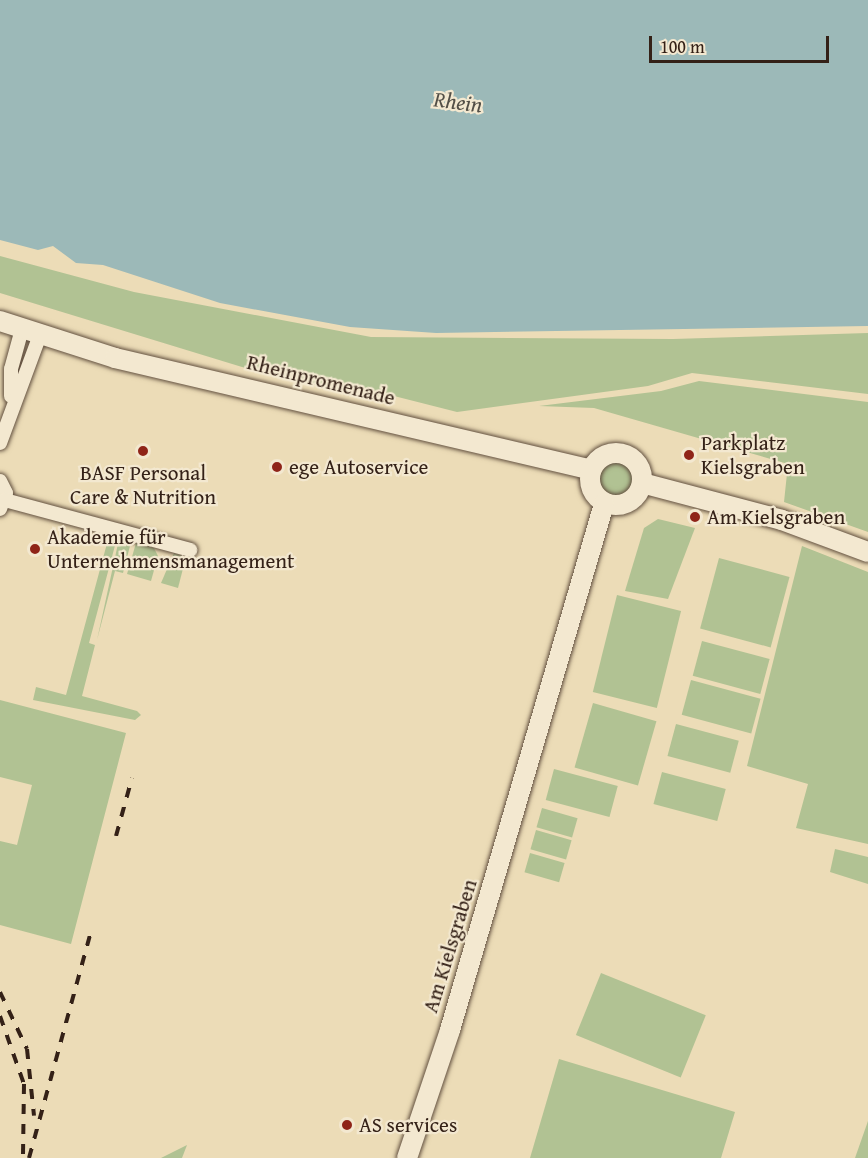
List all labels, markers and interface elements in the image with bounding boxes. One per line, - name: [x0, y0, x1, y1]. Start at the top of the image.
- scale bar: [652, 24, 832, 62]
- text: 100 m: [660, 33, 705, 60]
- water label: Rhein: [432, 86, 484, 118]
- street label: Rheinpromenade: [244, 349, 398, 411]
- place label: Parkplatz Kielsgraben: [701, 430, 805, 480]
- marker: BASF Personal Care & Nutrition: [136, 444, 150, 458]
- marker: Parkplatz Kielsgraben: [682, 448, 696, 462]
- place label: ege Autoservice: [289, 454, 428, 480]
- place label: BASF Personal Care & Nutrition: [70, 460, 216, 510]
- marker: ege Autoservice: [270, 460, 284, 474]
- place label: Am Kielsgraben: [707, 504, 845, 530]
- marker: Am Kielsgraben: [688, 510, 702, 524]
- place label: Akademie für Unternehmensmanagement: [47, 524, 294, 574]
- marker: Akademie für Unternehmensmanagement: [28, 542, 42, 556]
- street label: Am Kielsgraben: [418, 876, 482, 1016]
- place label: AS services: [359, 1112, 457, 1138]
- marker: AS services: [340, 1118, 354, 1132]

